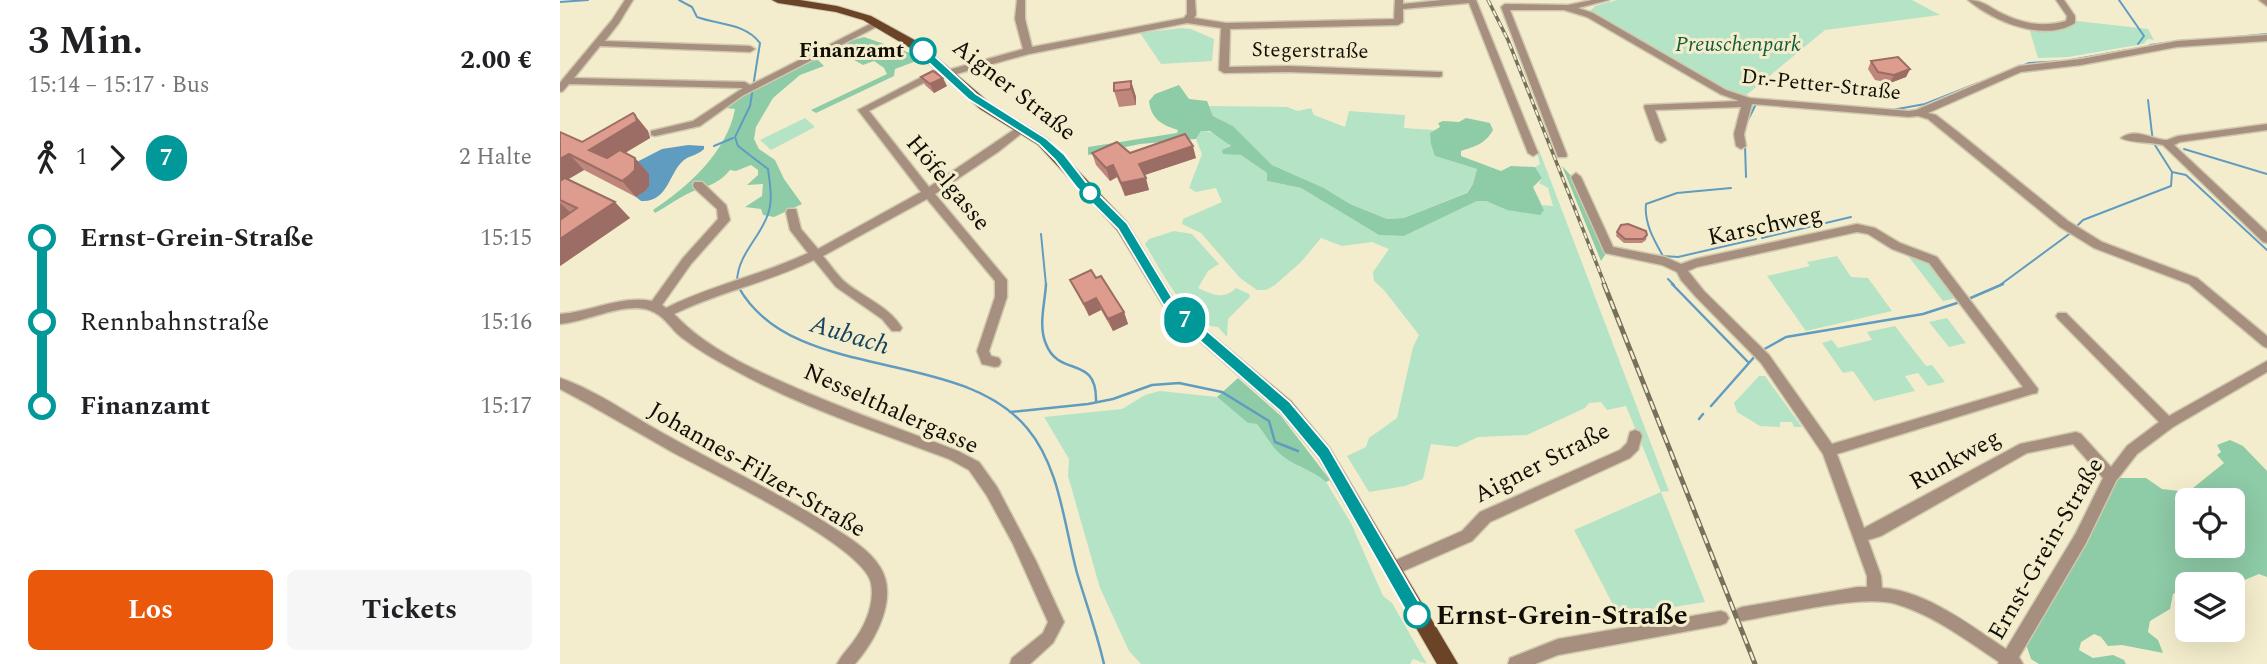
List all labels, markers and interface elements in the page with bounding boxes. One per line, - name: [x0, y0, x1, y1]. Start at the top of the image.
- text: 3 Min.: [28, 13, 143, 71]
- park label: Preuschenpark: [1675, 29, 1801, 61]
- street label: Aigner Straße: [944, 30, 1084, 150]
- street label: Stegerstraße: [1251, 34, 1369, 68]
- place label: Finanzamt: [799, 35, 904, 67]
- marker: Finanzamt: [910, 38, 936, 64]
- text: 2.00 €: [460, 40, 532, 80]
- street label: Dr.-Petter-Straße: [1740, 61, 1902, 109]
- text: 15:14 – 15:17 · Bus: [28, 68, 210, 103]
- street label: Höfelgasse: [897, 127, 999, 239]
- icon: walk: [28, 139, 66, 177]
- icon: forward: [98, 139, 136, 177]
- text: 1: [76, 140, 88, 175]
- text: 7: [160, 140, 173, 176]
- text: 2 Halte: [459, 140, 532, 175]
- unlabelled marker: [1080, 183, 1100, 203]
- street label: Karschweg: [1704, 196, 1826, 256]
- text: Ernst-Grein-Straße: [80, 218, 314, 258]
- text: 15:15: [480, 221, 532, 256]
- line badge: 7: [1162, 297, 1208, 343]
- text: Rennbahnstraße: [80, 302, 269, 342]
- text: 7: [1178, 302, 1192, 338]
- water label: Aubach: [804, 304, 895, 366]
- text: 15:16: [480, 305, 532, 340]
- street label: Nesselthalergasse: [797, 354, 985, 464]
- text: Finanzamt: [80, 386, 210, 426]
- text: 15:17: [480, 389, 532, 424]
- street label: Johannes-Filzer-Straße: [641, 393, 873, 547]
- street label: Aigner Straße: [1468, 413, 1616, 513]
- street label: Runkweg: [1903, 420, 2007, 500]
- street label: Ernst-Grein-Straße: [1979, 451, 2113, 647]
- map controls: [2175, 488, 2245, 642]
- button: locate: [2175, 488, 2245, 558]
- button: Los: [28, 570, 273, 650]
- button: Tickets: [287, 570, 532, 650]
- button: layers: [2175, 572, 2245, 642]
- place label: Ernst-Grein-Straße: [1436, 594, 1688, 637]
- marker: Ernst-Grein-Straße: [1404, 602, 1430, 628]

